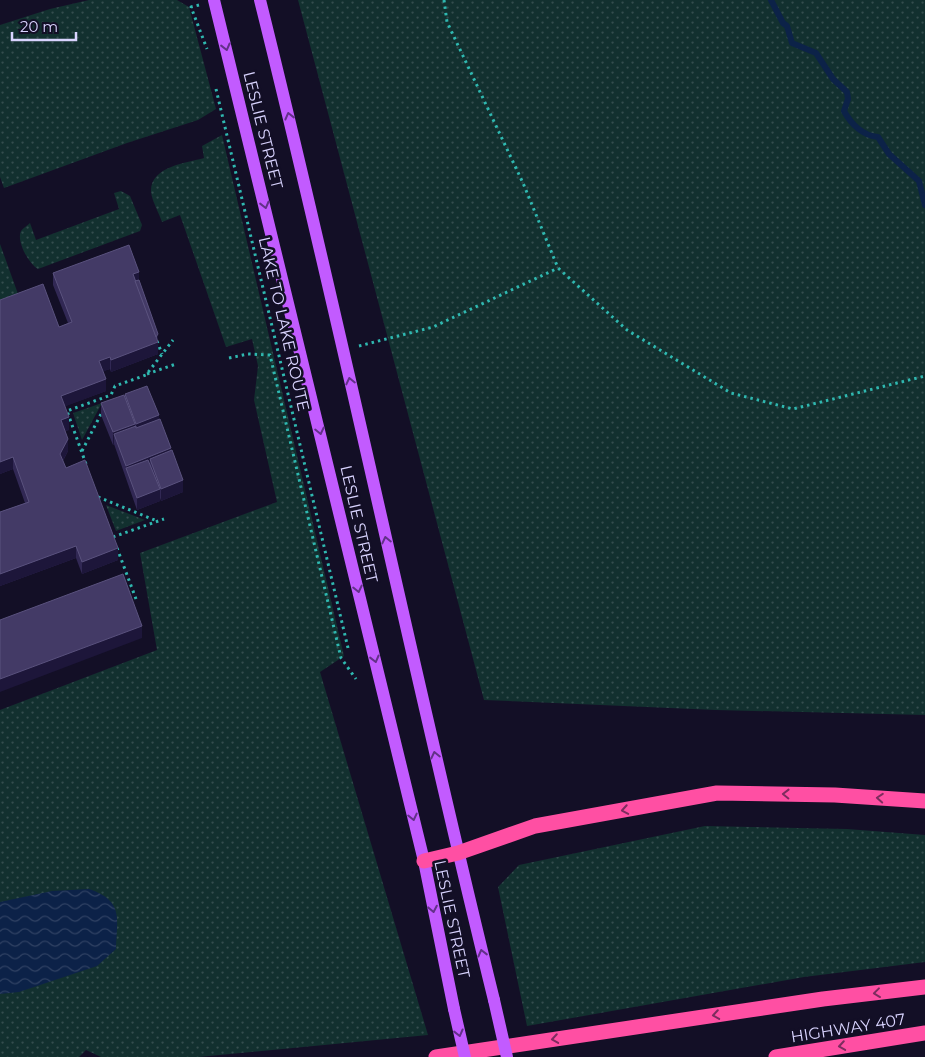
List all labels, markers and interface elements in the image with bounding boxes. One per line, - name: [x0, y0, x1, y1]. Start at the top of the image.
- scale bar: [12, 10, 76, 42]
- text: 20 m: [20, 17, 58, 36]
- one-way arrow: [220, 43, 230, 51]
- street label: LESLIE STREET: [239, 69, 287, 191]
- one-way arrow: [284, 111, 295, 120]
- one-way arrow: [259, 201, 269, 209]
- street label: LAKE TO LAKE ROUTE: [255, 235, 313, 413]
- one-way arrow: [345, 377, 356, 386]
- one-way arrow: [314, 426, 325, 435]
- street label: LESLIE STREET: [336, 463, 382, 585]
- one-way arrow: [381, 535, 392, 544]
- one-way arrow: [352, 584, 363, 593]
- one-way arrow: [369, 654, 380, 663]
- one-way arrow: [430, 750, 441, 759]
- one-way arrow: [782, 789, 790, 800]
- one-way arrow: [875, 793, 883, 804]
- one-way arrow: [620, 804, 629, 814]
- one-way arrow: [407, 812, 418, 821]
- street label: LESLIE STREET: [430, 858, 474, 981]
- one-way arrow: [427, 904, 438, 913]
- one-way arrow: [477, 949, 488, 958]
- one-way arrow: [872, 987, 880, 998]
- one-way arrow: [711, 1009, 719, 1020]
- street label: HIGHWAY 407: [789, 1010, 907, 1046]
- one-way arrow: [454, 1028, 464, 1036]
- one-way arrow: [551, 1033, 559, 1044]
- one-way arrow: [838, 1041, 847, 1051]

